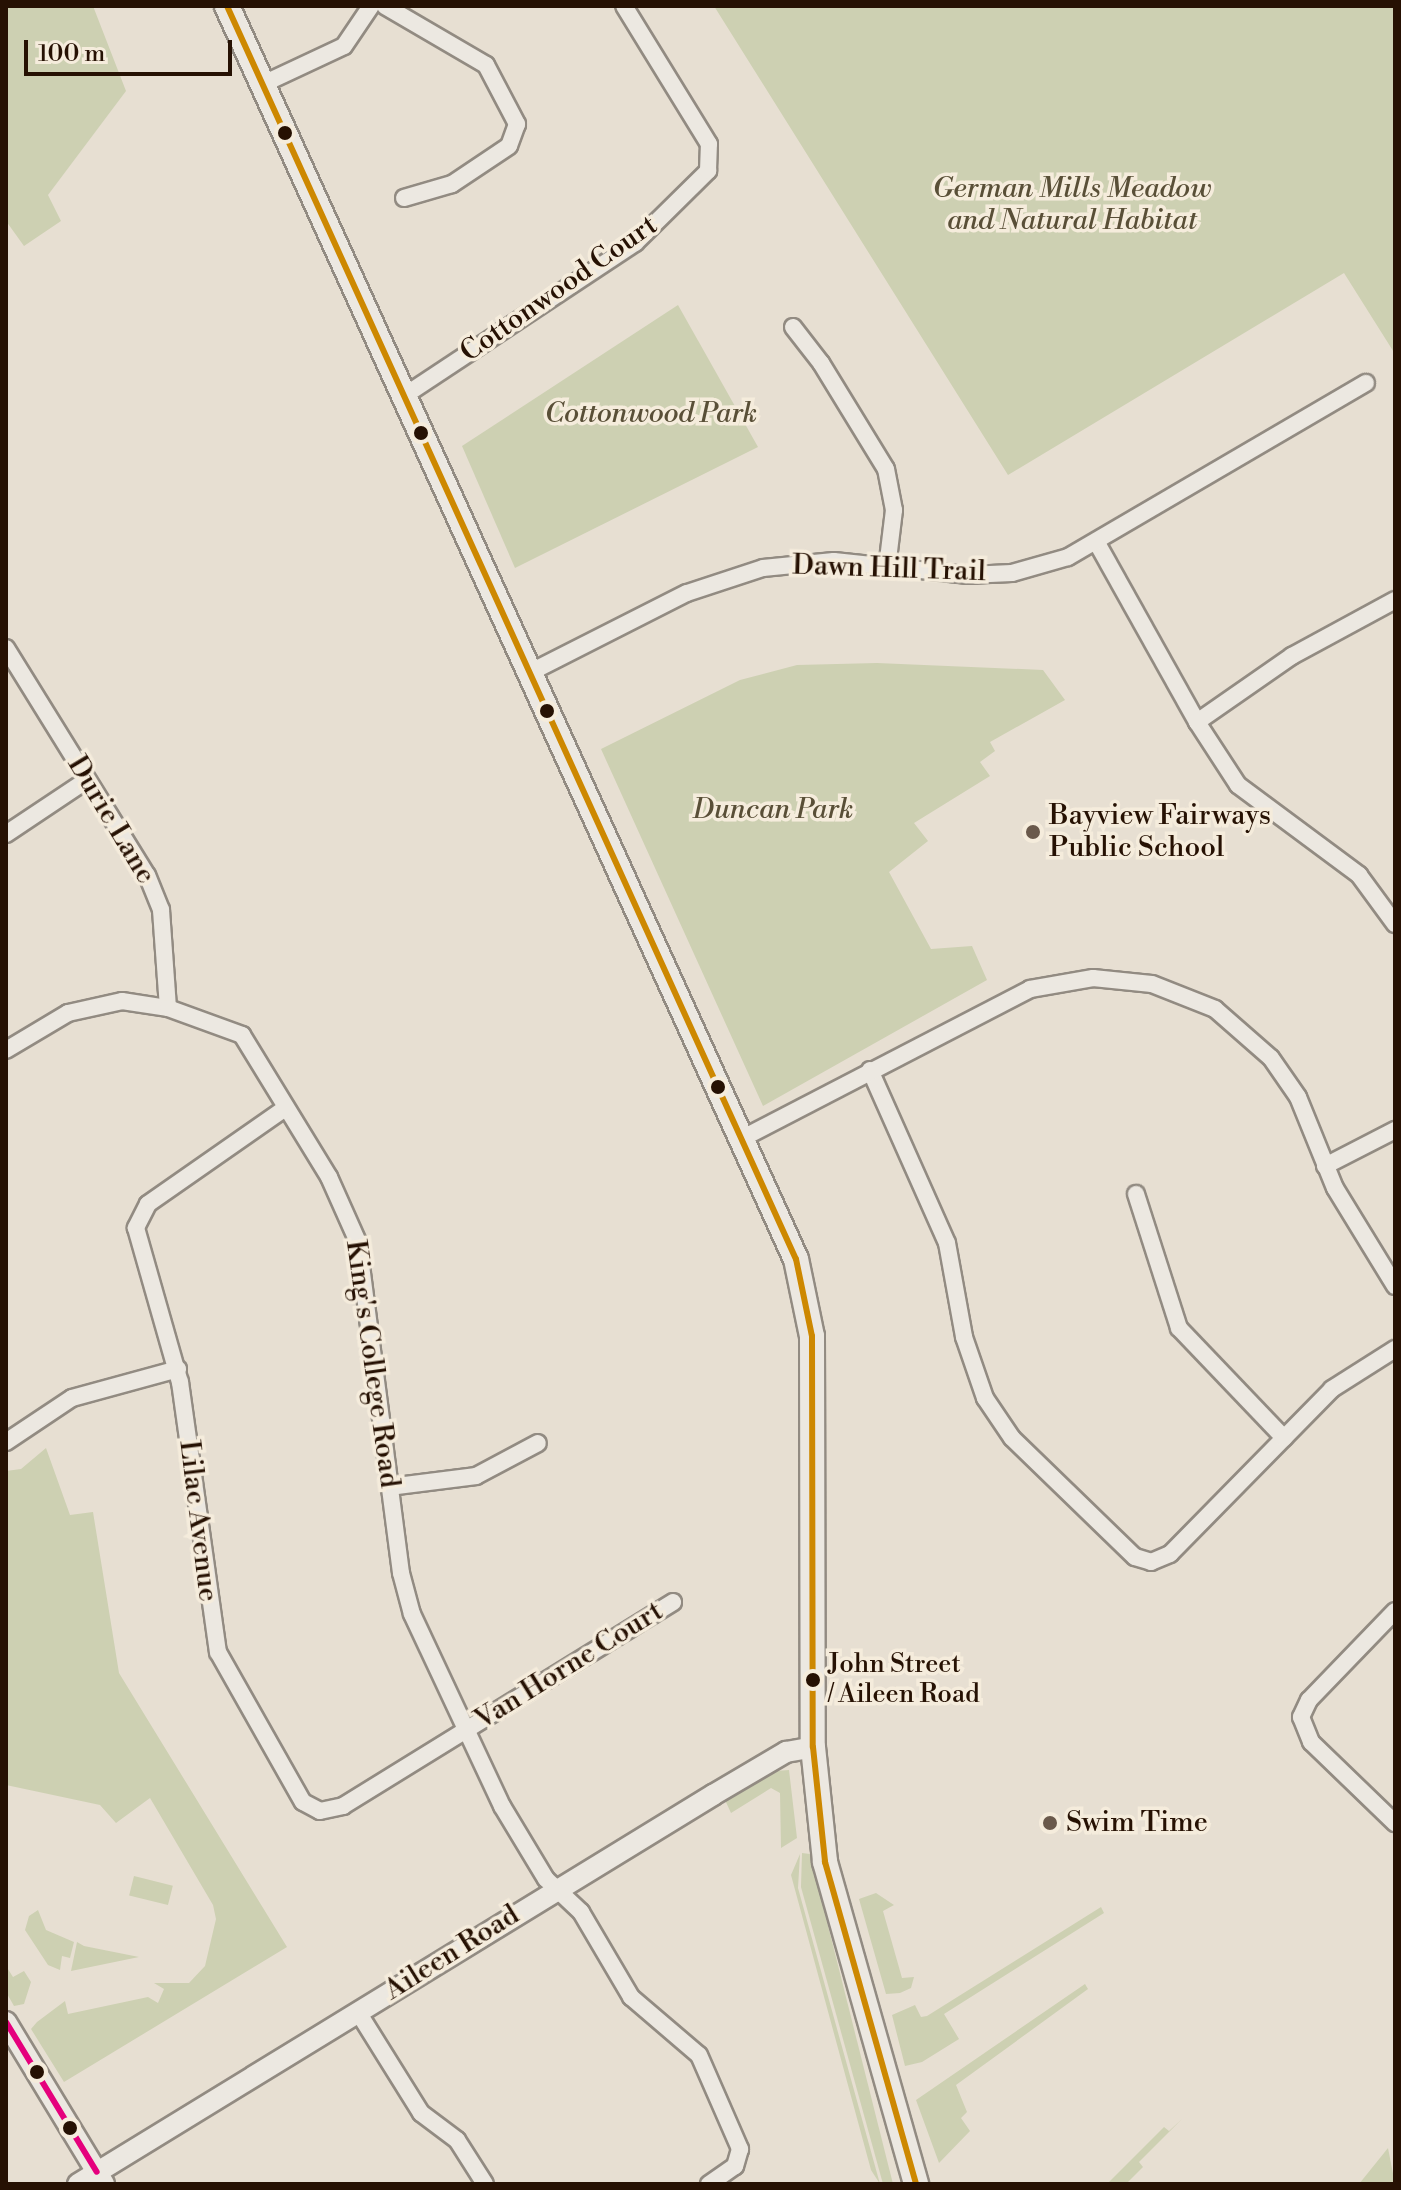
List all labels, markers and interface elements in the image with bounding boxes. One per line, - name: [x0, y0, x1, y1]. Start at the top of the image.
- scale bar: [28, 24, 236, 74]
- text: 100 m: [38, 39, 105, 69]
- unlabelled marker: [277, 125, 293, 141]
- park label: German Mills Meadow and Natural Habitat: [933, 172, 1211, 238]
- street label: Cottonwood Court: [454, 209, 664, 369]
- park label: Cottonwood Park: [545, 397, 757, 431]
- unlabelled marker: [413, 425, 429, 441]
- street label: Dawn Hill Trail: [792, 549, 986, 589]
- unlabelled marker: [539, 703, 555, 719]
- street label: Durie Lane: [60, 750, 162, 890]
- park label: Duncan Park: [693, 793, 853, 827]
- place label: Bayview Fairways Public School: [1049, 799, 1271, 865]
- marker: Bayview Fairways Public School: [1024, 823, 1042, 841]
- unlabelled marker: [710, 1079, 726, 1095]
- street label: King's College Road: [338, 1238, 406, 1490]
- street label: Lilac Avenue: [171, 1438, 225, 1604]
- street label: Van Horne Court: [469, 1595, 669, 1737]
- place label: John Street / Aileen Road: [828, 1649, 980, 1710]
- marker: John Street / Aileen Road: [805, 1672, 821, 1688]
- place label: Swim Time: [1066, 1806, 1208, 1840]
- marker: Swim Time: [1041, 1814, 1059, 1832]
- street label: Aileen Road: [378, 1898, 526, 2008]
- unlabelled marker: [29, 2064, 45, 2080]
- unlabelled marker: [62, 2120, 78, 2136]

